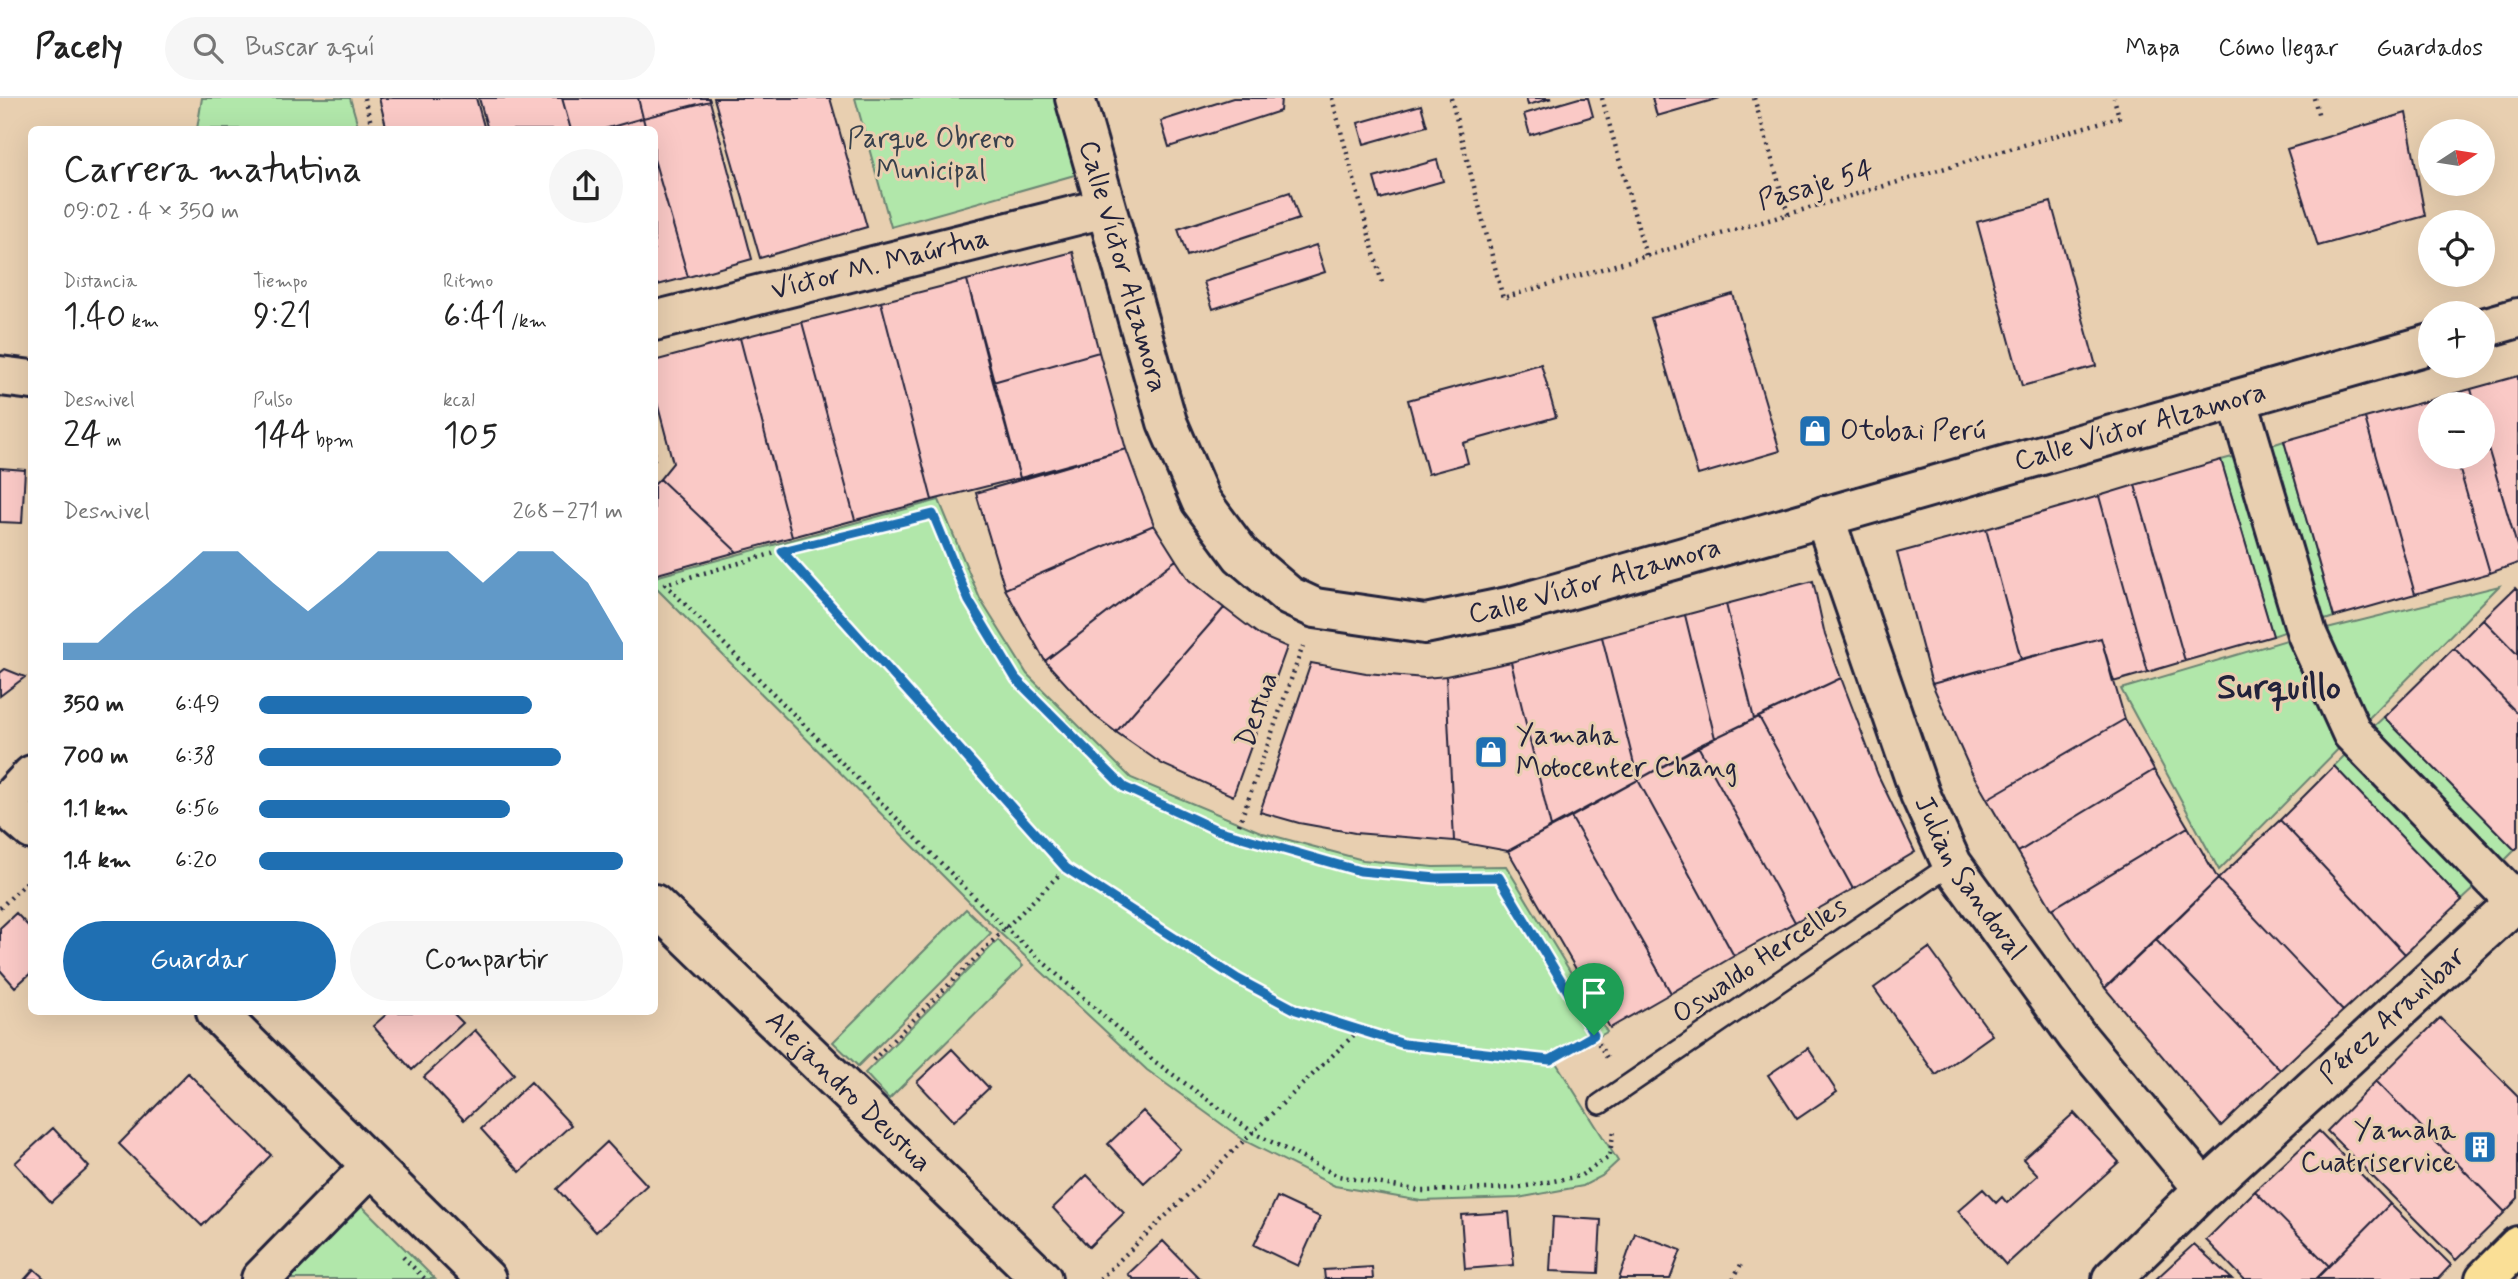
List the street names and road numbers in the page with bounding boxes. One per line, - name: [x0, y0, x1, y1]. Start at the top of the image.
- street label: Calle Víctor Alzamora: [1069, 136, 1176, 397]
- street label: Pasaje 54: [1754, 152, 1878, 220]
- street label: Víctor M. Maúrtua: [767, 219, 993, 309]
- street label: Calle Víctor Alzamora: [2010, 373, 2270, 480]
- street label: Calle Víctor Alzamora: [1465, 529, 1725, 633]
- street label: Destua: [1228, 667, 1288, 753]
- street label: Julian Sandoval: [1905, 790, 2034, 968]
- street label: Oswaldo Hercelles: [1665, 889, 1855, 1033]
- street label: Pérez Aranibar: [2311, 938, 2475, 1092]
- street label: Alejandro Deustua: [757, 1003, 939, 1181]

